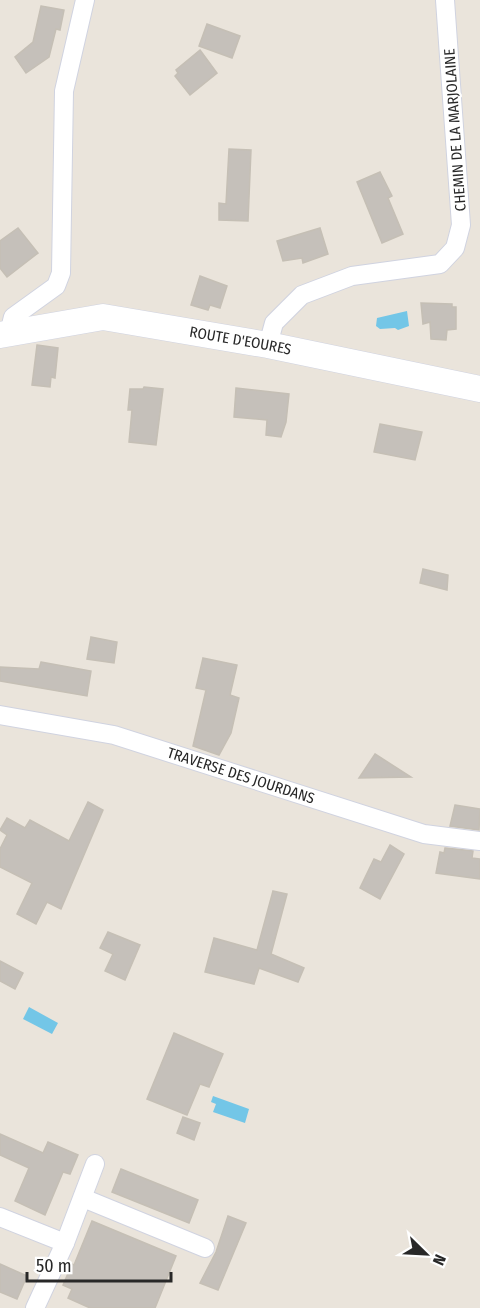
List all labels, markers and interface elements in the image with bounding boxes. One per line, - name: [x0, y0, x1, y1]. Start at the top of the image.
- street label: CHEMIN DE LA MARJOLAINE: [440, 48, 470, 212]
- street label: ROUTE D'EOURES: [188, 323, 293, 359]
- street label: TRAVERSE DES JOURDANS: [165, 744, 317, 808]
- north arrow: [396, 1224, 456, 1284]
- scale bar: [27, 1245, 171, 1283]
- text: N: [429, 1252, 450, 1268]
- text: 50 m: [36, 1255, 72, 1277]

